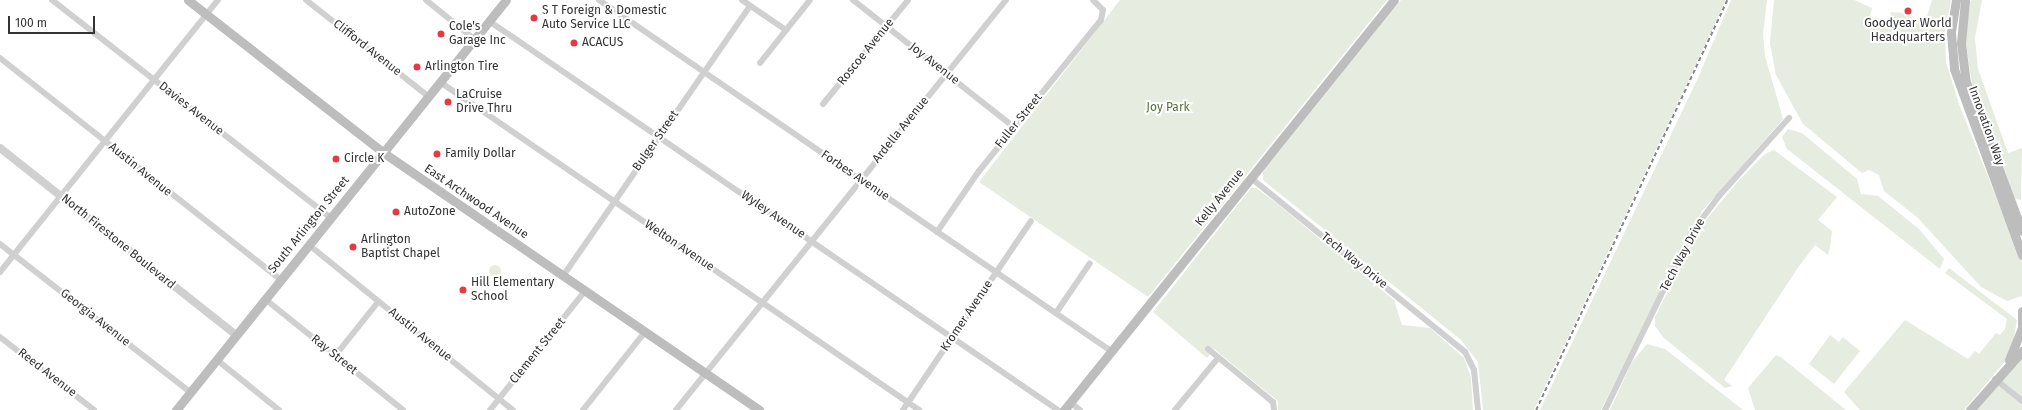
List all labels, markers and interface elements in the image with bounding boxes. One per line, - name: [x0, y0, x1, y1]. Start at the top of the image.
- place label: S T Foreign & Domestic Auto Service LLC: [542, 4, 667, 32]
- marker: Goodyear World Headquarters: [1903, 6, 1913, 16]
- scale bar: [10, 8, 97, 34]
- marker: S T Foreign & Domestic Auto Service LLC: [529, 13, 539, 23]
- text: 100 m: [15, 16, 47, 30]
- street label: Roscoe Avenue: [835, 16, 897, 88]
- street label: Clifford Avenue: [330, 17, 404, 79]
- place label: Goodyear World Headquarters: [1864, 17, 1952, 45]
- place label: Cole's Garage Inc: [449, 20, 506, 48]
- marker: Cole's Garage Inc: [436, 29, 446, 39]
- place label: ACACUS: [582, 36, 623, 50]
- marker: ACACUS: [569, 38, 579, 48]
- street label: Joy Avenue: [906, 40, 962, 88]
- place label: Arlington Tire: [425, 60, 498, 74]
- marker: Arlington Tire: [412, 62, 422, 72]
- street label: Davies Avenue: [156, 79, 226, 139]
- street label: Innovation Way: [1965, 84, 2007, 168]
- place label: LaCruise Drive Thru: [456, 88, 512, 116]
- street label: Fuller Street: [993, 91, 1045, 151]
- street label: Ardella Avenue: [870, 94, 932, 166]
- marker: LaCruise Drive Thru: [443, 97, 453, 107]
- park label: Joy Park: [1146, 101, 1190, 115]
- street label: Bulger Street: [630, 108, 682, 174]
- street label: Austin Avenue: [105, 140, 175, 200]
- place label: Family Dollar: [445, 147, 516, 161]
- street label: Forbes Avenue: [818, 148, 892, 204]
- marker: Family Dollar: [432, 149, 442, 159]
- place label: Circle K: [344, 152, 384, 166]
- marker: Circle K: [331, 154, 341, 164]
- street label: East Archwood Avenue: [421, 162, 531, 242]
- street label: Kelly Avenue: [1193, 167, 1247, 229]
- street label: South Arlington Street: [265, 174, 353, 276]
- street label: Wyley Avenue: [738, 188, 808, 242]
- street label: North Firestone Boulevard: [58, 192, 178, 292]
- place label: AutoZone: [404, 205, 456, 219]
- marker: AutoZone: [391, 207, 401, 217]
- street label: Tech Way Drive: [1658, 216, 1708, 294]
- street label: Welton Avenue: [641, 217, 717, 275]
- street label: Tech Way Drive: [1318, 230, 1390, 292]
- place label: Arlington Baptist Chapel: [361, 233, 440, 261]
- marker: Arlington Baptist Chapel: [348, 242, 358, 252]
- place label: Hill Elementary School: [471, 276, 554, 304]
- street label: Kromer Avenue: [938, 278, 996, 354]
- marker: Hill Elementary School: [458, 285, 468, 295]
- street label: Georgia Avenue: [57, 286, 133, 350]
- street label: Austin Avenue: [385, 305, 455, 365]
- street label: Clement Street: [507, 315, 569, 387]
- street label: Ray Street: [308, 332, 360, 378]
- street label: Reed Avenue: [15, 346, 79, 400]

